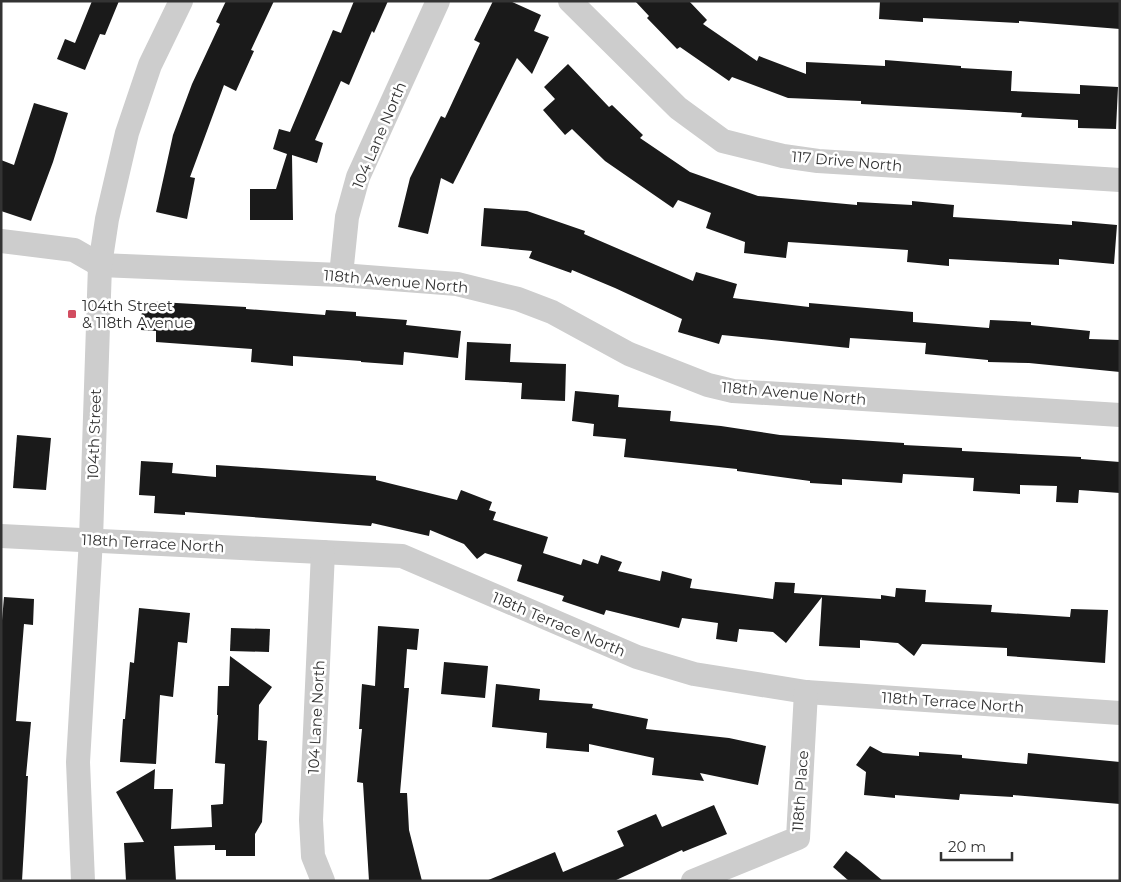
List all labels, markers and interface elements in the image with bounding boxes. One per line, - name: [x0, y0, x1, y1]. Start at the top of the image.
- street label: 104 Lane North: [348, 79, 410, 191]
- street label: 117 Drive North: [791, 147, 903, 175]
- street label: 118th Avenue North: [323, 265, 469, 297]
- place label: 104th Street & 118th Avenue: [82, 296, 193, 332]
- marker: 104th Street & 118th Avenue: [66, 308, 78, 320]
- street label: 118th Avenue North: [721, 377, 867, 409]
- street label: 104th Street: [83, 388, 105, 480]
- street label: 118th Terrace North: [81, 530, 225, 556]
- street label: 118th Terrace North: [490, 587, 628, 661]
- street label: 104 Lane North: [304, 660, 328, 774]
- street label: 118th Terrace North: [881, 688, 1025, 716]
- street label: 118th Place: [788, 750, 812, 832]
- scale bar: [941, 830, 1012, 862]
- text: 20 m: [948, 837, 986, 856]

